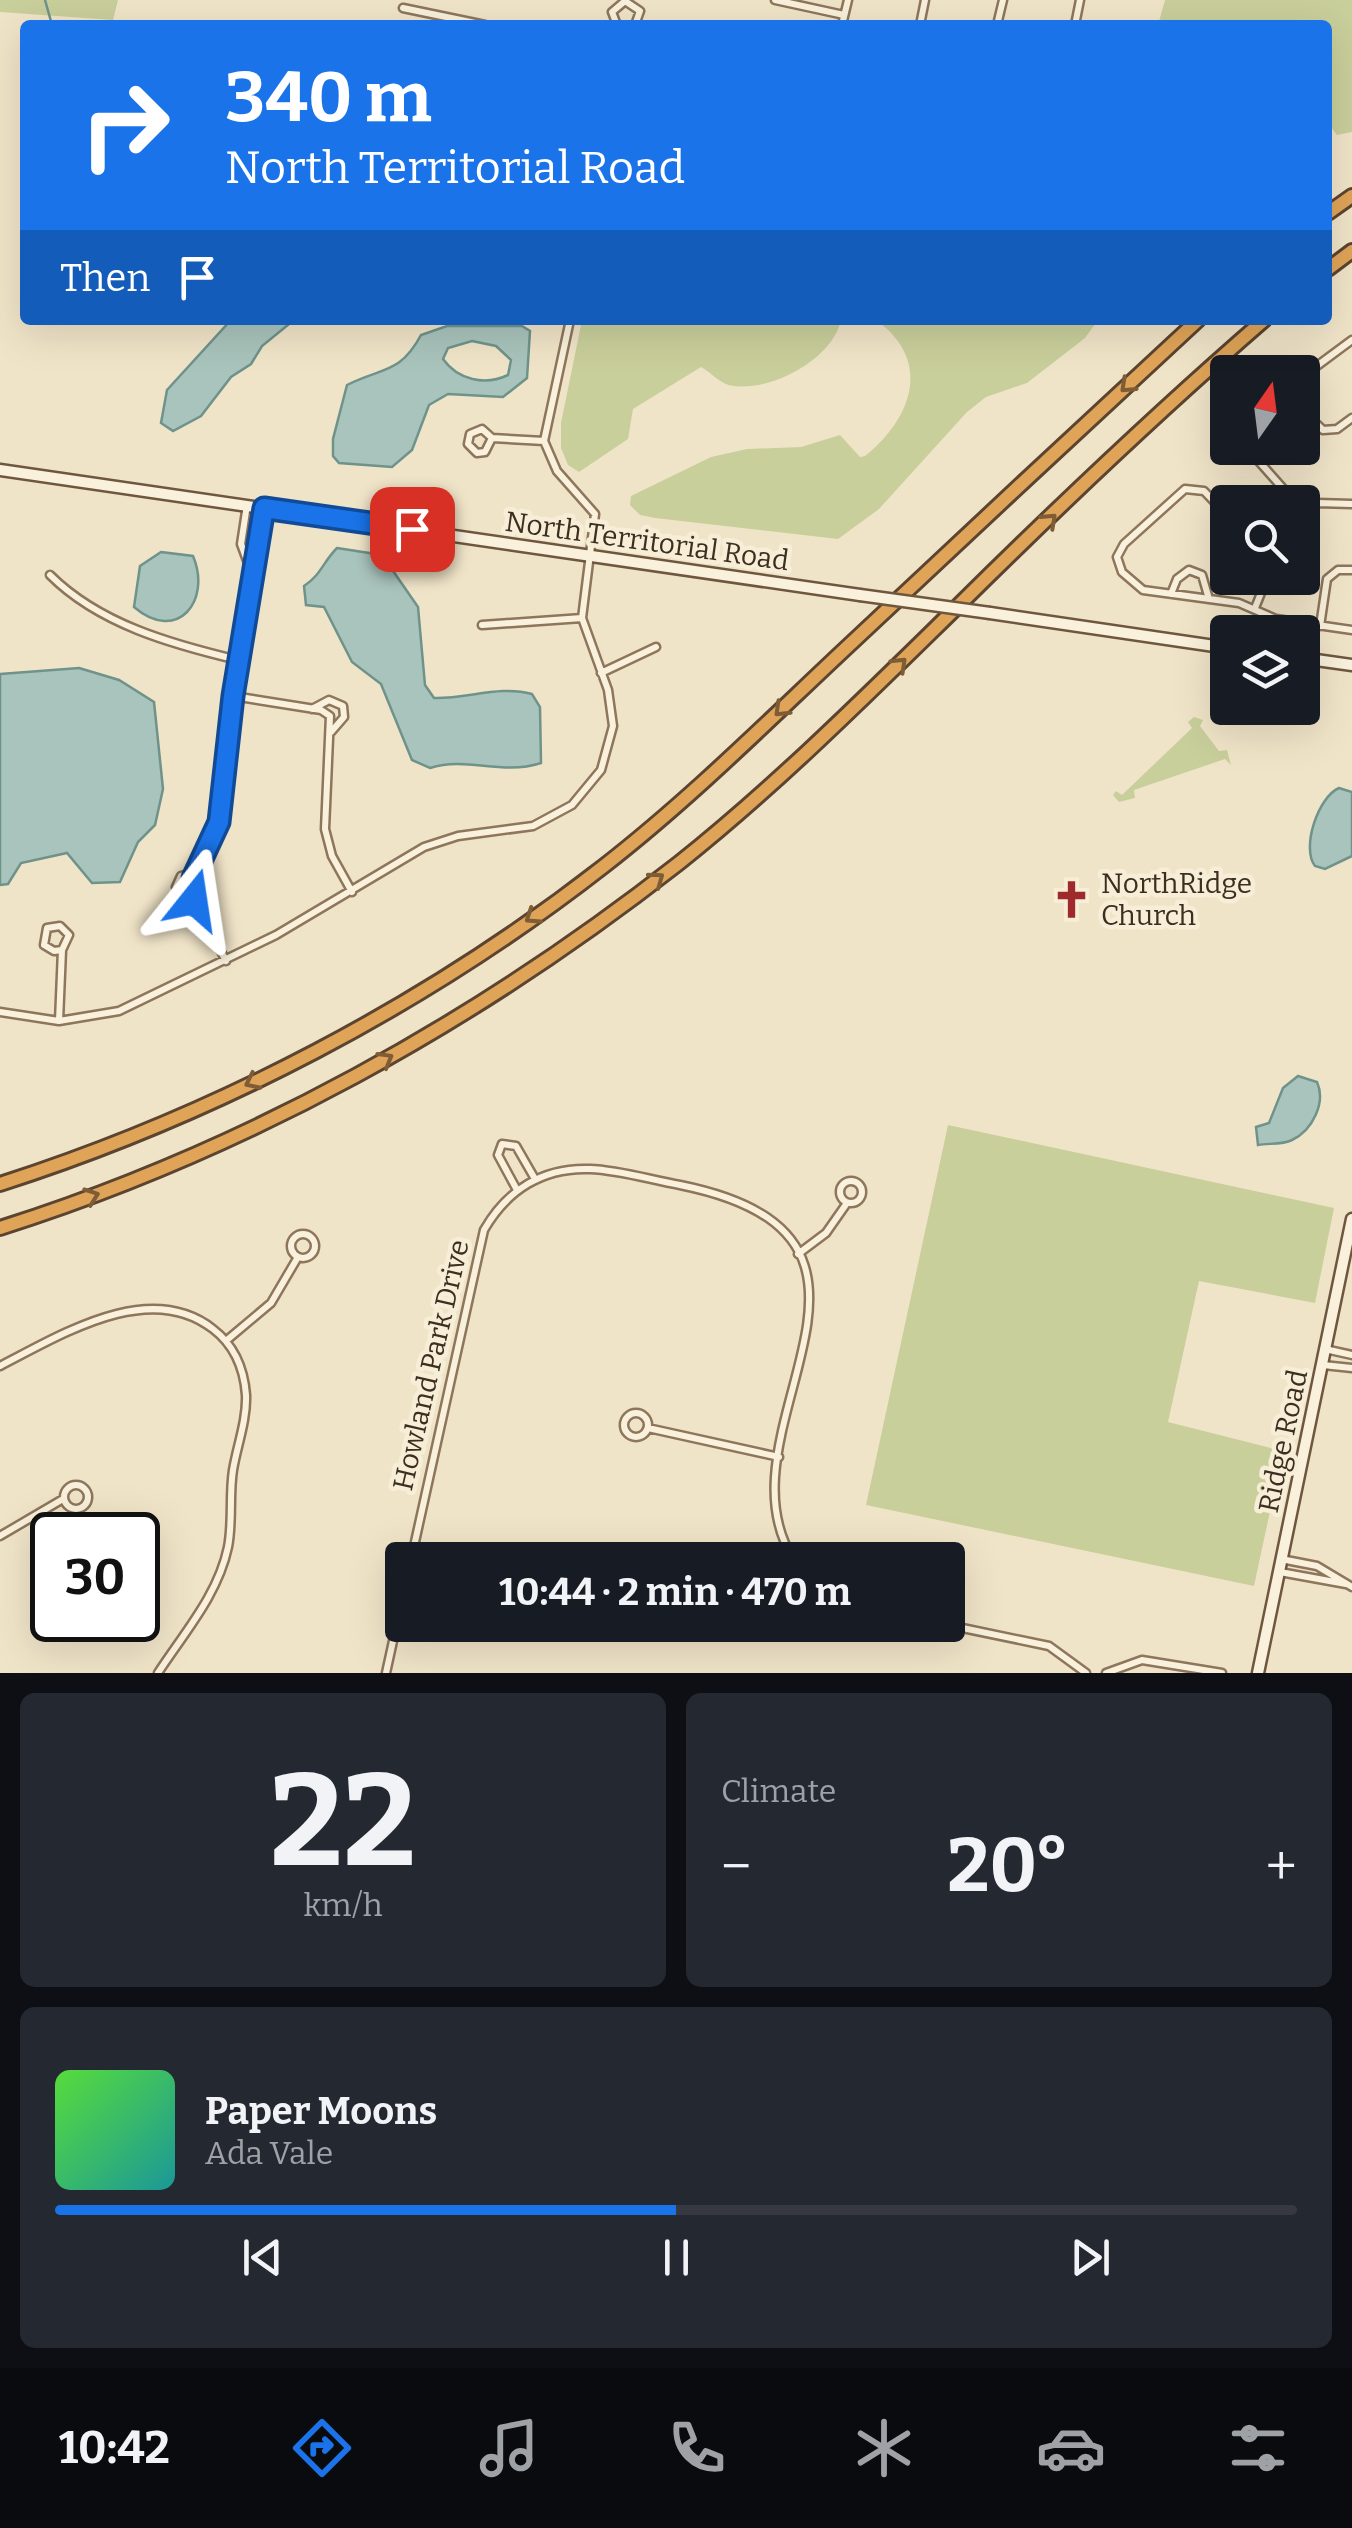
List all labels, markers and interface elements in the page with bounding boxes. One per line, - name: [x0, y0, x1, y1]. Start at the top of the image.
- text: 340 m: [225, 56, 432, 140]
- icon: right: [60, 60, 190, 190]
- text: North Territorial Road: [225, 141, 685, 195]
- icon: arrive: [170, 250, 225, 305]
- text: Then: [60, 255, 150, 301]
- north arrow: [1210, 355, 1320, 465]
- map controls: [1210, 355, 1320, 725]
- one-way arrow: [1120, 374, 1138, 392]
- button: search: [1210, 485, 1320, 595]
- pin: [370, 487, 455, 572]
- icon: arrive: [385, 502, 440, 557]
- street label: North Territorial Road: [503, 505, 791, 577]
- one-way arrow: [1038, 514, 1057, 532]
- button: layers: [1210, 615, 1320, 725]
- one-way arrow: [888, 658, 907, 676]
- one-way arrow: [775, 698, 793, 716]
- position arrow: [142, 848, 246, 952]
- place label: NorthRidge Church: [1101, 867, 1252, 932]
- one-way arrow: [645, 873, 664, 891]
- church icon: NorthRidge Church: [1050, 878, 1092, 920]
- one-way arrow: [524, 905, 543, 923]
- one-way arrow: [375, 1052, 393, 1071]
- one-way arrow: [244, 1070, 262, 1090]
- one-way arrow: [83, 1187, 100, 1208]
- street label: Howland Park Drive: [386, 1237, 476, 1493]
- street label: Ridge Road: [1252, 1367, 1314, 1515]
- speed limit sign: 30: [30, 1512, 160, 1642]
- text: 10:44 · 2 min · 470 m: [499, 1569, 851, 1615]
- text: 22: [270, 1743, 416, 1899]
- text: Climate: [721, 1772, 836, 1810]
- text: 20°: [947, 1821, 1070, 1911]
- text: −: [721, 1834, 751, 1900]
- text: +: [1266, 1834, 1297, 1900]
- text: km/h: [303, 1886, 383, 1924]
- text: Paper Moons: [205, 2088, 437, 2134]
- text: Ada Vale: [205, 2134, 333, 2172]
- icon: previous: [235, 2230, 290, 2285]
- icon: pause: [649, 2230, 704, 2285]
- icon: next: [1063, 2230, 1118, 2285]
- icon: directions: [287, 2413, 357, 2483]
- icon: music: [474, 2413, 544, 2483]
- icon: phone: [662, 2413, 732, 2483]
- icon: climate: [849, 2413, 919, 2483]
- icon: car: [1036, 2413, 1106, 2483]
- icon: filters: [1223, 2413, 1293, 2483]
- text: 10:42: [59, 2421, 170, 2475]

